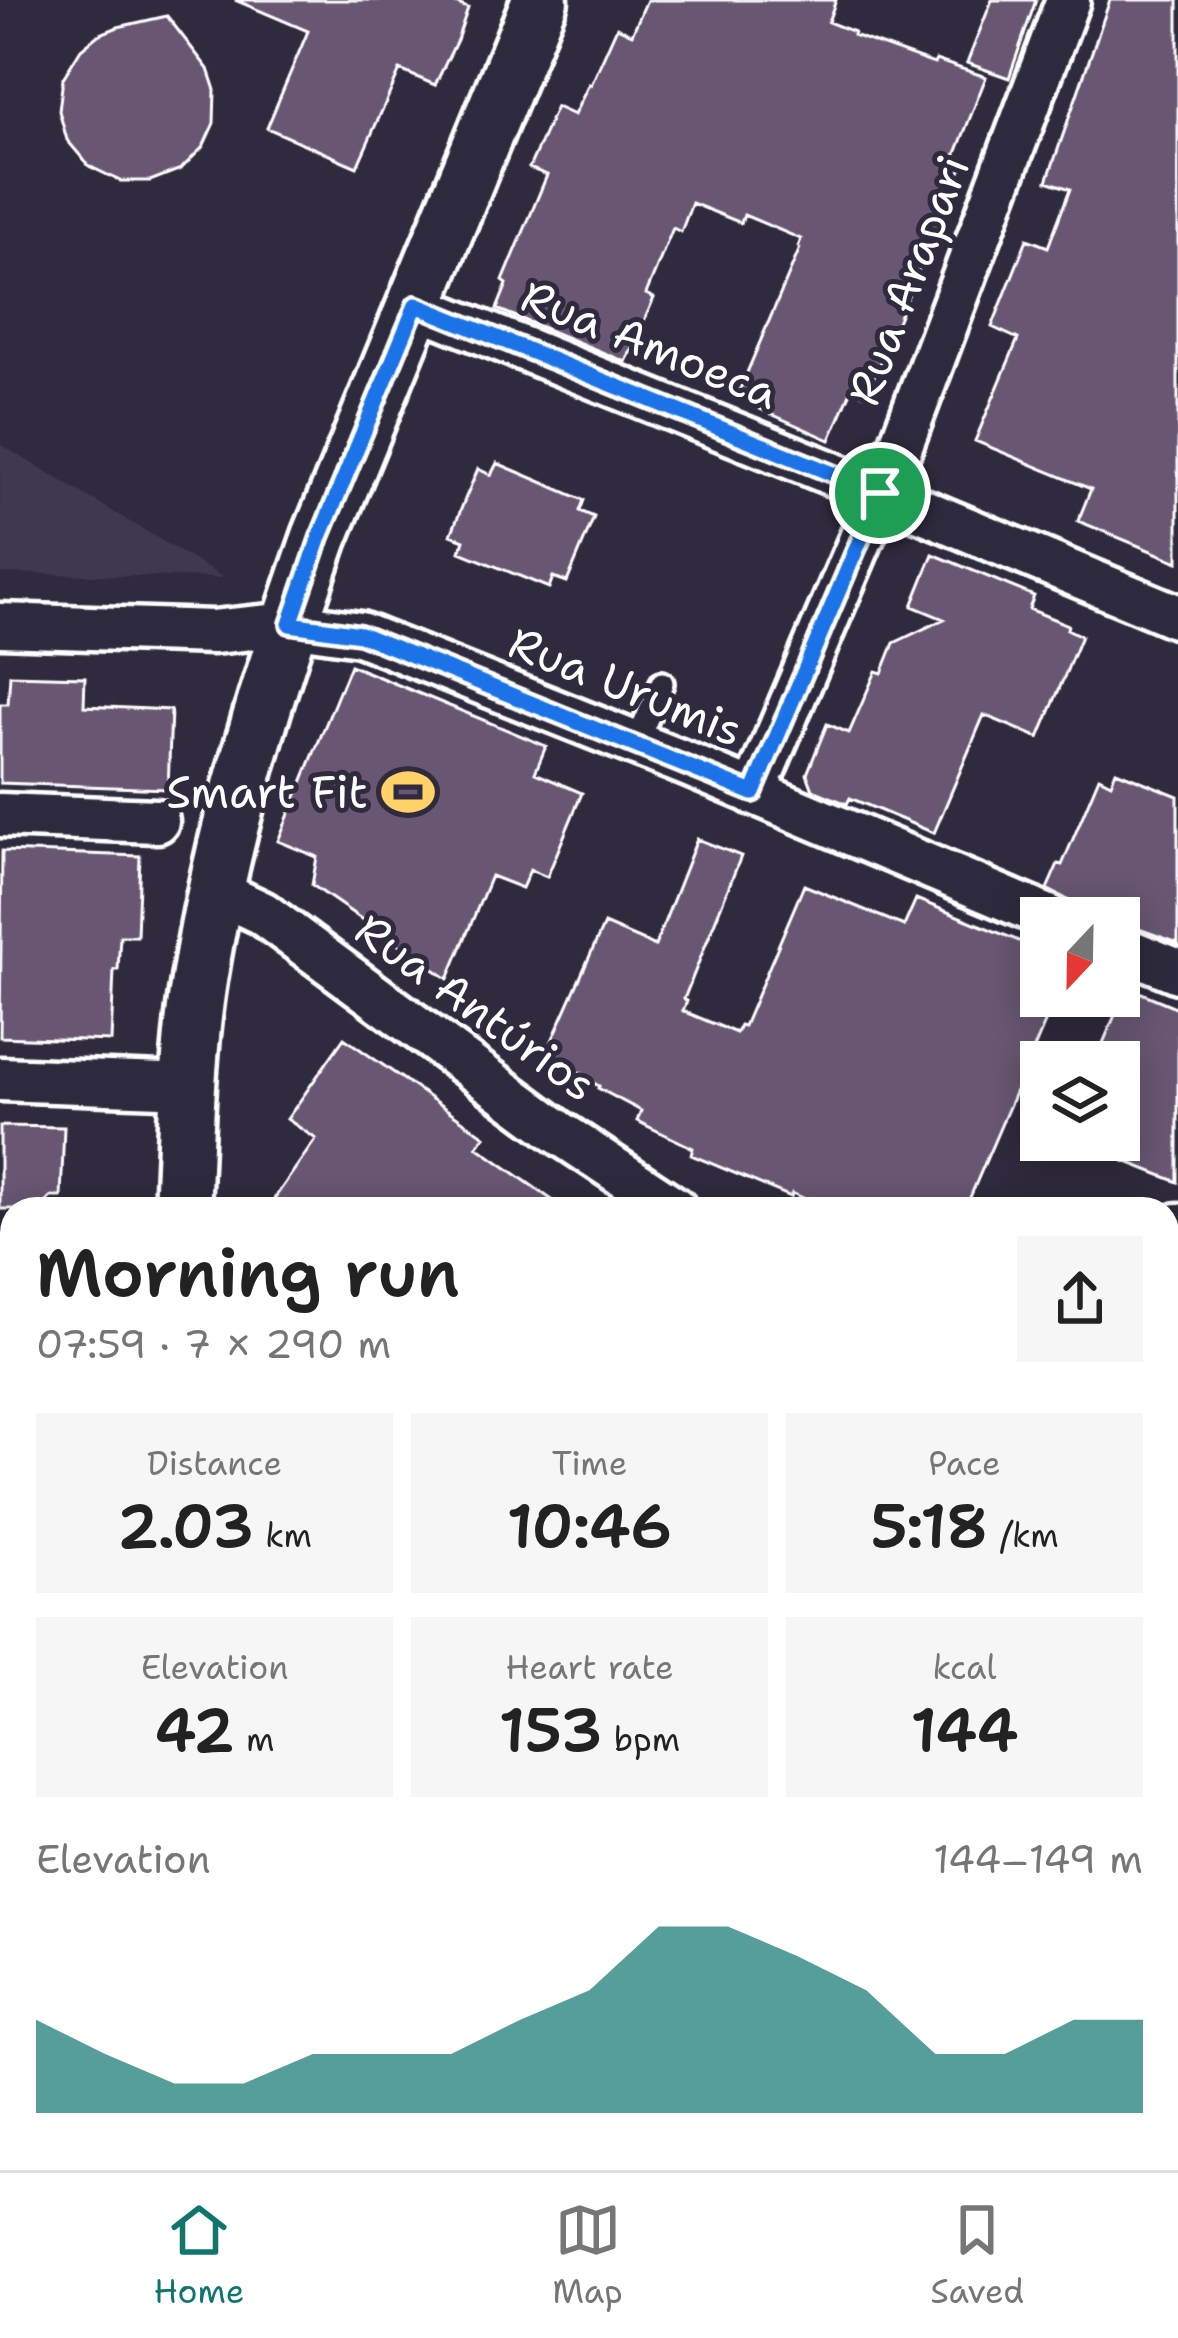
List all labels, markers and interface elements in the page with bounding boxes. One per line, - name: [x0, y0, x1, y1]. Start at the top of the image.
- street label: Rua Arapari: [833, 147, 983, 413]
- street label: Rua Amoeca: [513, 265, 787, 423]
- pin: [829, 442, 931, 544]
- icon: arrive: [847, 460, 913, 526]
- street label: Rua Urumis: [500, 612, 752, 760]
- place label: Smart Fit: [166, 762, 368, 822]
- sports icon: Smart Fit: [379, 763, 437, 821]
- north arrow: [1020, 897, 1140, 1017]
- map controls: [1020, 897, 1140, 1161]
- street label: Rua Antúrios: [344, 899, 608, 1115]
- button: layers: [1020, 1041, 1140, 1161]
- text: Morning run: [36, 1229, 460, 1317]
- button: share: [1017, 1236, 1143, 1362]
- text: 07:59 · 7 × 290 m: [36, 1318, 391, 1370]
- text: Distance: [147, 1441, 282, 1486]
- text: Time: [552, 1441, 627, 1486]
- text: Pace: [928, 1441, 1001, 1486]
- text: 2.03: [117, 1486, 254, 1566]
- text: 10:46: [507, 1486, 672, 1566]
- text: 5:18: [870, 1486, 988, 1566]
- text: km: [254, 1513, 312, 1558]
- text: /km: [988, 1513, 1059, 1558]
- text: Elevation: [141, 1645, 288, 1690]
- text: Heart rate: [505, 1645, 674, 1690]
- text: kcal: [932, 1645, 997, 1690]
- text: 42: [154, 1690, 235, 1770]
- text: 153: [499, 1690, 603, 1770]
- text: 144: [910, 1690, 1019, 1770]
- text: m: [235, 1717, 275, 1762]
- text: bpm: [603, 1717, 680, 1762]
- text: Elevation: [36, 1833, 211, 1885]
- text: 144–149 m: [933, 1833, 1143, 1885]
- tab: Home: [154, 2197, 245, 2314]
- tab: Map: [552, 2197, 623, 2314]
- tab: Saved: [930, 2197, 1024, 2314]

